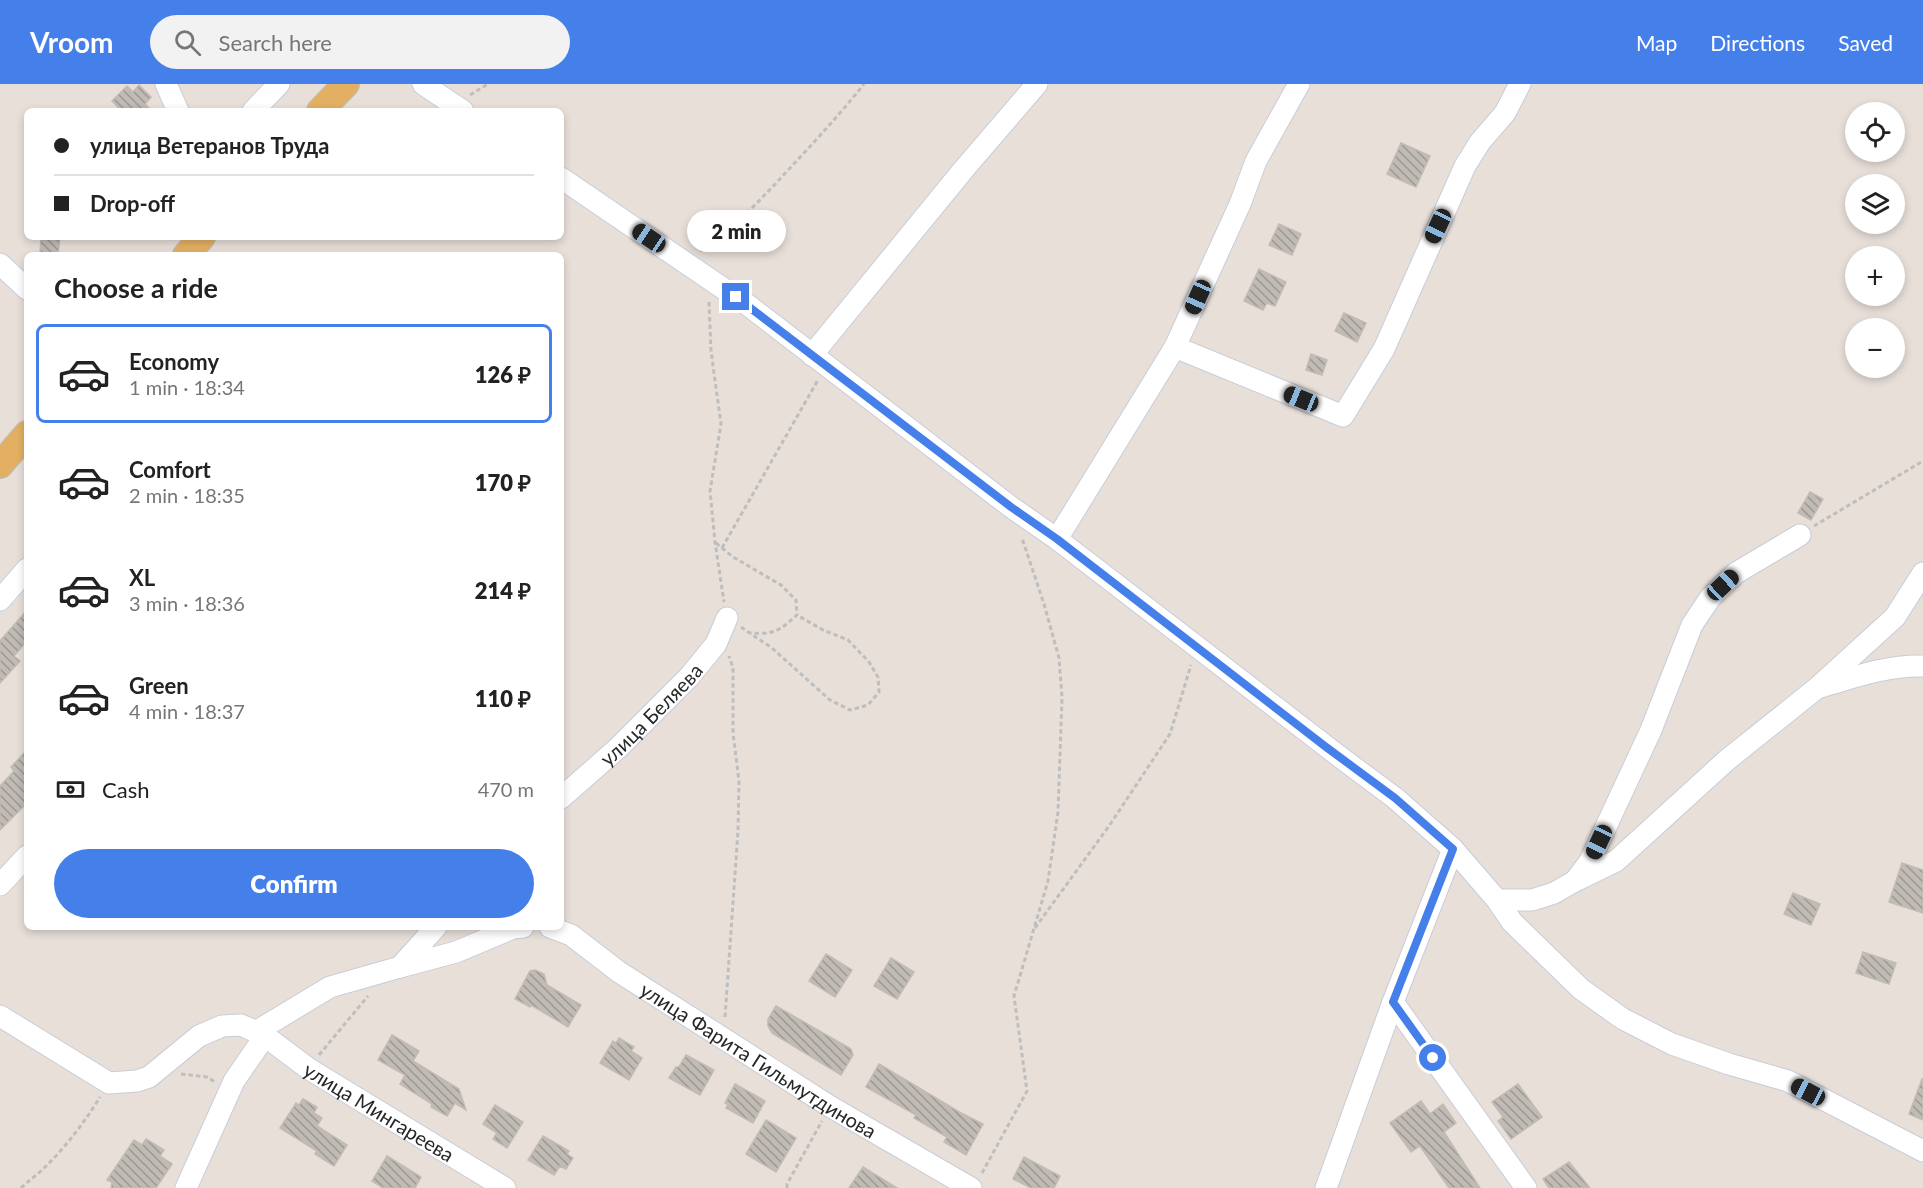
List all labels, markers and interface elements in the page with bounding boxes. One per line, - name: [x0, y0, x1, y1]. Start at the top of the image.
- search box: [150, 15, 570, 69]
- text: Vroom: [30, 25, 114, 59]
- icon: search: [171, 26, 204, 59]
- text: Search here: [219, 29, 332, 56]
- text: Map: [1636, 30, 1677, 55]
- text: Directions: [1710, 30, 1805, 55]
- text: Saved: [1838, 30, 1893, 55]
- map controls: [1845, 102, 1905, 378]
- button: locate: [1845, 102, 1905, 162]
- text: улица Ветеранов Труда: [90, 132, 329, 159]
- button: layers: [1845, 174, 1905, 234]
- text: Drop-off: [90, 190, 175, 217]
- car: [1422, 206, 1454, 246]
- callout: 2 min: [686, 210, 786, 252]
- text: 2 min: [712, 219, 761, 243]
- car: [629, 220, 669, 256]
- button: +: [1845, 246, 1905, 306]
- text: Choose a ride: [54, 271, 218, 304]
- car: [1182, 277, 1214, 317]
- route end: [722, 283, 749, 310]
- button: −: [1845, 318, 1905, 378]
- icon: car: [57, 347, 111, 401]
- text: Economy: [129, 348, 219, 375]
- text: 126 ₽: [475, 361, 531, 388]
- text: 1 min · 18:34: [129, 375, 245, 399]
- car: [1281, 384, 1321, 414]
- icon: car: [57, 455, 111, 509]
- text: Comfort: [129, 456, 211, 483]
- text: 170 ₽: [475, 469, 531, 496]
- text: 2 min · 18:35: [129, 483, 245, 507]
- icon: car: [57, 563, 111, 617]
- text: XL: [129, 564, 155, 591]
- car: [1704, 566, 1742, 604]
- text: 214 ₽: [475, 577, 531, 604]
- text: 3 min · 18:36: [129, 591, 245, 615]
- street label: улица Беляева: [595, 658, 707, 770]
- icon: car: [57, 671, 111, 725]
- text: Green: [129, 672, 189, 699]
- text: 110 ₽: [475, 685, 531, 712]
- text: 4 min · 18:37: [129, 699, 245, 723]
- icon: cash: [54, 773, 87, 806]
- text: Cash: [102, 776, 149, 803]
- text: 470 m: [478, 777, 534, 801]
- car: [1583, 822, 1615, 862]
- button: Confirm: [54, 849, 534, 918]
- street label: улица Фарита Гильмутдинова: [636, 977, 881, 1143]
- route start: [1419, 1044, 1446, 1071]
- street label: улица Мингареева: [300, 1057, 459, 1166]
- car: [1788, 1076, 1828, 1108]

